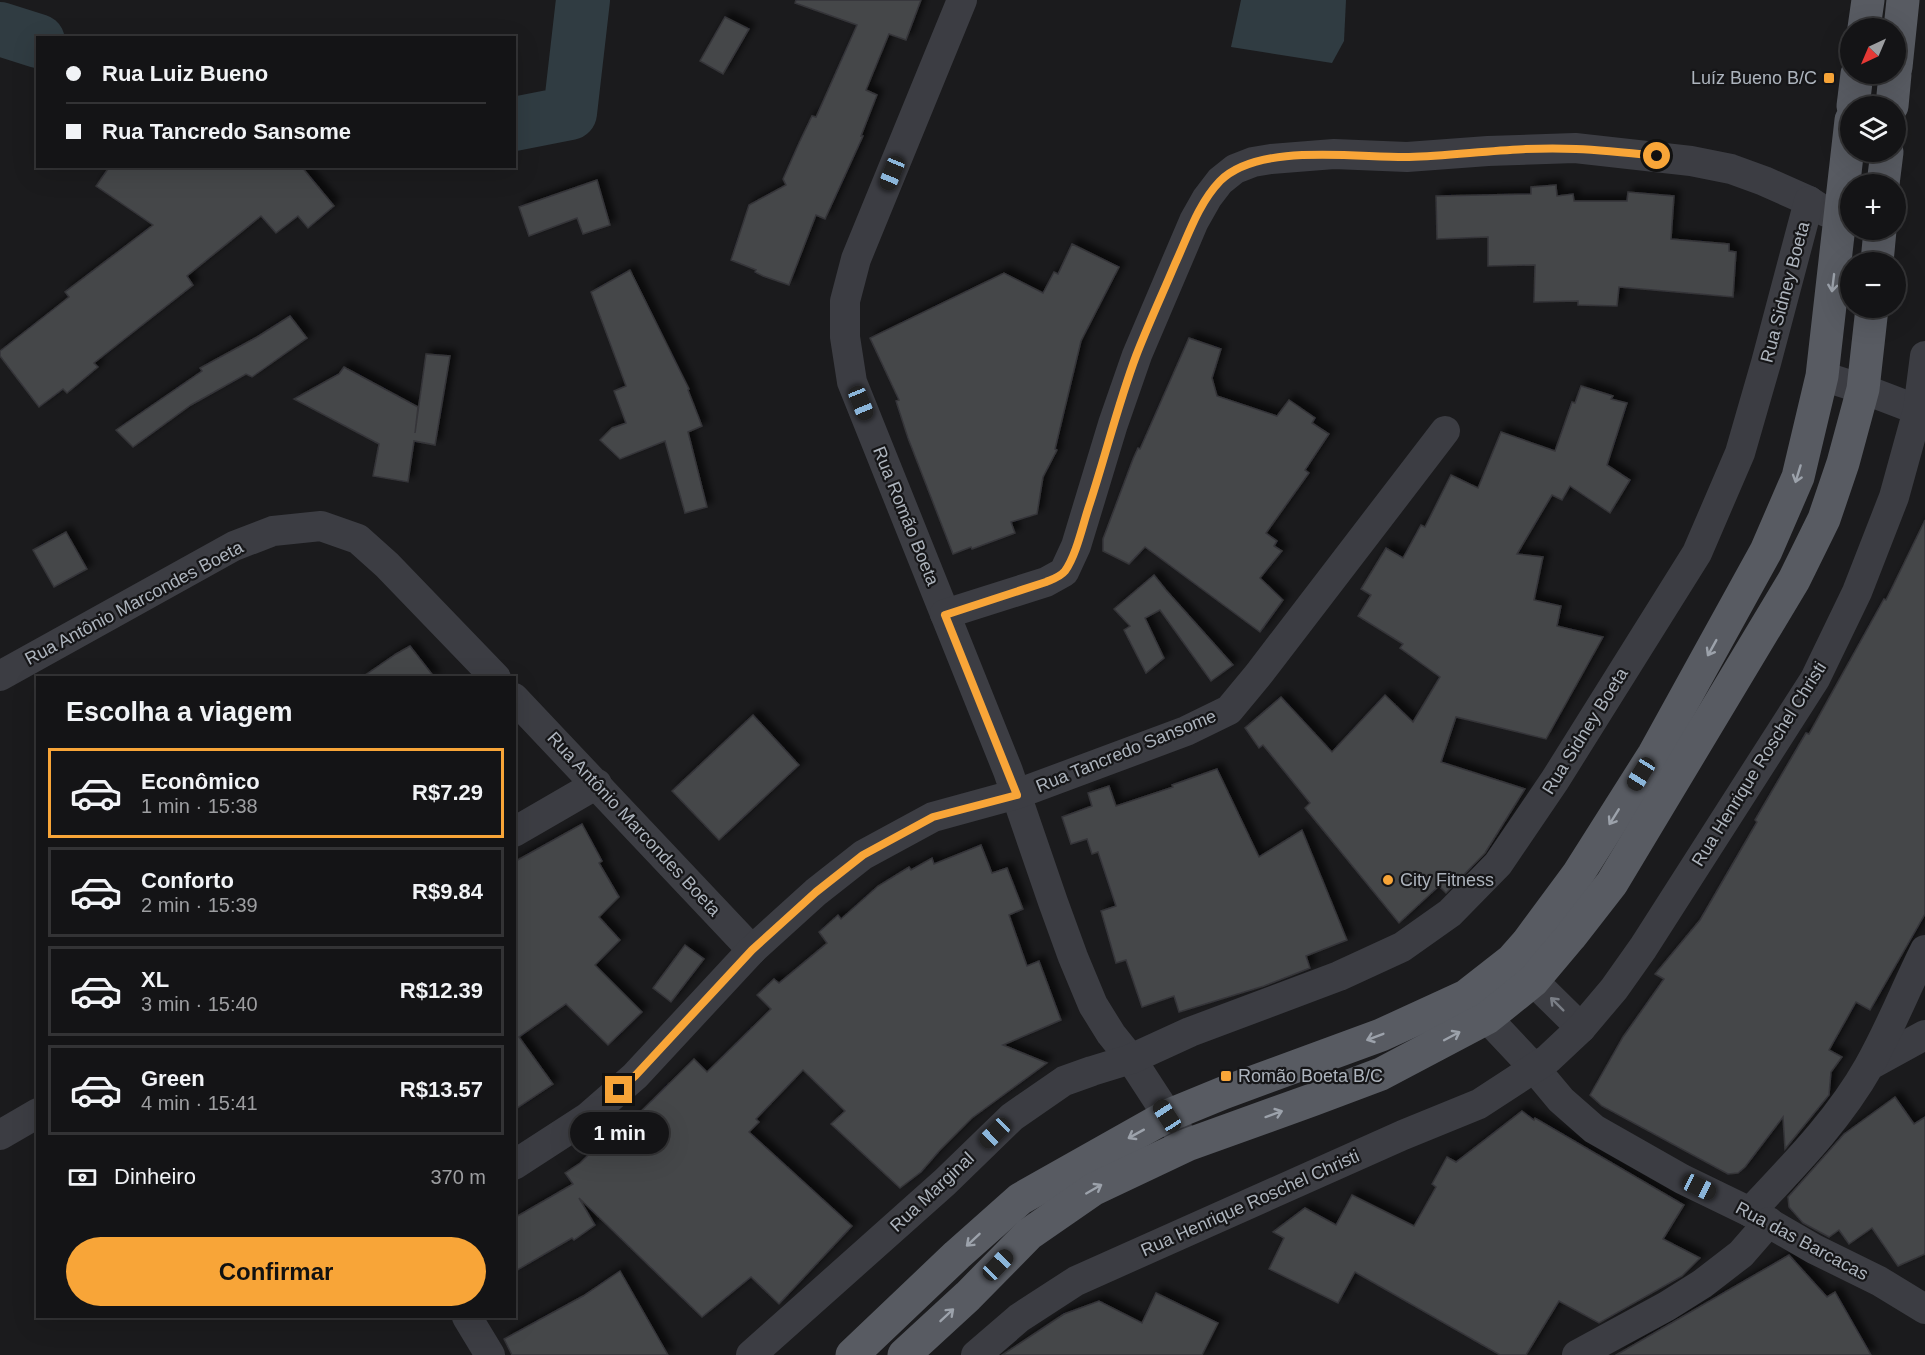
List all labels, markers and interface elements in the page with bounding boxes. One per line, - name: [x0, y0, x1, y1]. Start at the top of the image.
- north arrow: [1840, 18, 1906, 84]
- map controls: [1840, 18, 1906, 318]
- text: Rua Luiz Bueno: [102, 61, 268, 86]
- place label: Luíz Bueno B/C: [1691, 68, 1817, 88]
- marker: Luíz Bueno B/C: [1822, 71, 1836, 85]
- button: layers: [1840, 96, 1906, 162]
- text: Rua Tancredo Sansome: [102, 119, 351, 144]
- route start: [1643, 142, 1670, 169]
- car: [877, 153, 907, 193]
- button: +: [1840, 174, 1906, 240]
- street label: Rua Sidney Boeta: [1757, 218, 1814, 365]
- button: −: [1840, 252, 1906, 318]
- one-way arrow: [1827, 272, 1838, 292]
- car: [846, 383, 876, 423]
- street label: Rua Romão Boeta: [869, 444, 943, 589]
- one-way arrow: [1792, 464, 1803, 483]
- street label: Rua Antônio Marcondes Boeta: [22, 536, 247, 669]
- one-way arrow: [1706, 639, 1717, 657]
- street label: Rua Henrique Roschel Christi: [1688, 658, 1830, 870]
- street label: Rua Sidney Boeta: [1538, 663, 1632, 798]
- text: Escolha a viagem: [66, 697, 293, 727]
- street label: Rua Tancredo Sansome: [1033, 706, 1219, 796]
- street label: Rua Antônio Marcondes Boeta: [543, 728, 725, 921]
- car: [1624, 754, 1658, 794]
- icon: car: [69, 766, 123, 820]
- text: Econômico: [141, 769, 260, 794]
- text: R$7.29: [412, 780, 483, 805]
- text: 1 min · 15:38: [141, 795, 258, 817]
- one-way arrow: [1608, 808, 1620, 825]
- icon: car: [69, 865, 123, 919]
- text: Conforto: [141, 868, 234, 893]
- place label: City Fitness: [1400, 870, 1494, 890]
- marker: City Fitness: [1381, 873, 1395, 887]
- text: R$9.84: [412, 879, 483, 904]
- text: 2 min · 15:39: [141, 894, 258, 916]
- icon: car: [69, 964, 123, 1018]
- text: XL: [141, 967, 169, 992]
- text: R$12.39: [400, 978, 483, 1003]
- text: 3 min · 15:40: [141, 993, 258, 1015]
- one-way arrow: [1549, 997, 1564, 1012]
- one-way arrow: [1443, 1030, 1461, 1041]
- one-way arrow: [1366, 1032, 1384, 1043]
- icon: car: [69, 1063, 123, 1117]
- text: Green: [141, 1066, 205, 1091]
- place label: Romão Boeta B/C: [1238, 1066, 1383, 1086]
- marker: Romão Boeta B/C: [1219, 1069, 1233, 1083]
- route end: [605, 1076, 632, 1103]
- text: R$13.57: [400, 1077, 483, 1102]
- text: 4 min · 15:41: [141, 1092, 258, 1114]
- car: [1150, 1096, 1184, 1136]
- one-way arrow: [1264, 1107, 1283, 1118]
- callout: 1 min: [570, 1111, 668, 1153]
- car: [976, 1114, 1014, 1152]
- text: 1 min: [593, 1122, 646, 1144]
- one-way arrow: [1128, 1128, 1145, 1140]
- street label: Rua Henrique Roschel Christi: [1138, 1146, 1362, 1260]
- street label: Rua Marginal: [886, 1148, 978, 1236]
- icon: cash: [66, 1161, 99, 1194]
- text: Dinheiro: [114, 1164, 196, 1189]
- text: 370 m: [430, 1166, 486, 1188]
- car: [1679, 1171, 1719, 1203]
- one-way arrow: [1086, 1183, 1103, 1195]
- street label: Rua das Barcacas: [1732, 1198, 1872, 1284]
- one-way arrow: [966, 1233, 981, 1247]
- button: Confirmar: [66, 1237, 486, 1306]
- car: [979, 1246, 1017, 1284]
- one-way arrow: [939, 1308, 954, 1322]

